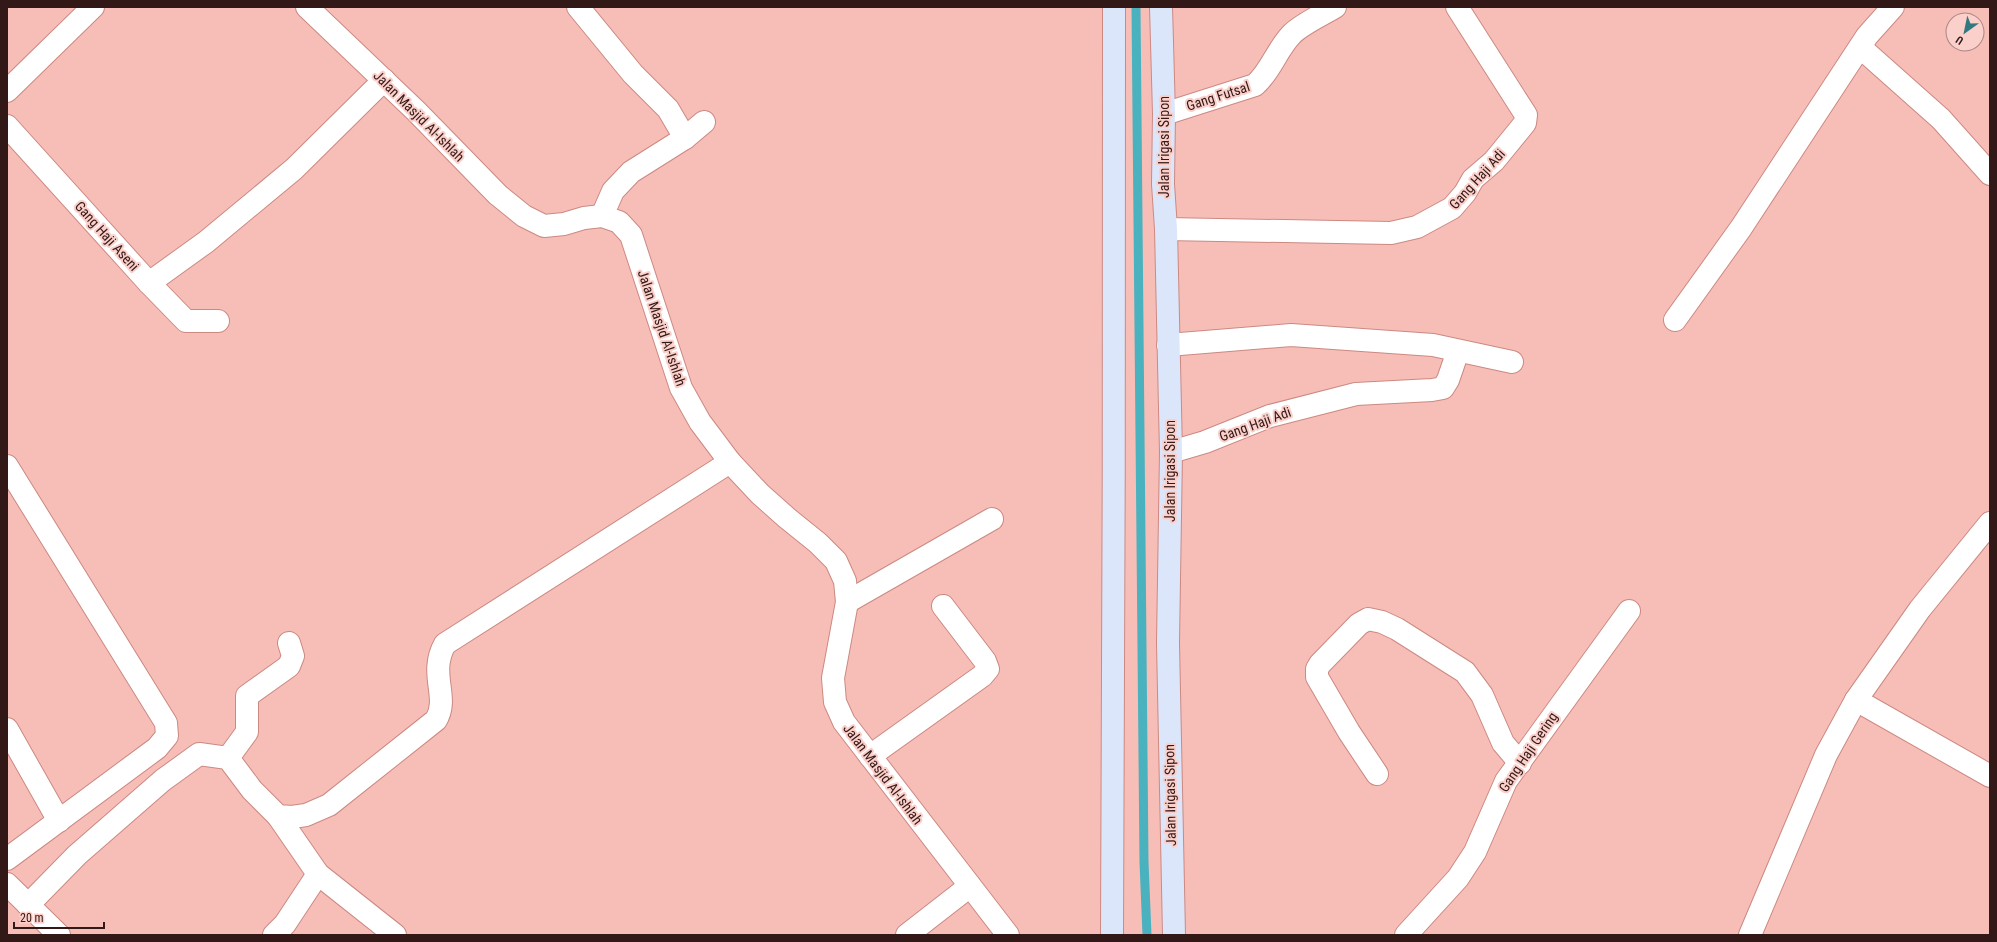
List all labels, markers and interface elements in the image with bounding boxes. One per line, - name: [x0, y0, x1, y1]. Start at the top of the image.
- north arrow: [1945, 12, 1985, 52]
- text: U: [1954, 33, 1966, 47]
- street label: Jalan Masjid Al-Ishlah: [370, 67, 468, 165]
- street label: Gang Futsal: [1184, 78, 1252, 114]
- street label: Jalan Irigasi Sipon: [1156, 96, 1172, 198]
- street label: Gang Haji Adi: [1446, 146, 1508, 212]
- street label: Gang Haji Aseni: [72, 198, 142, 274]
- street label: Jalan Masjid Al-Ishlah: [635, 268, 689, 388]
- street label: Gang Haji Adi: [1217, 404, 1293, 444]
- street label: Jalan Irigasi Sipon: [1162, 420, 1178, 522]
- street label: Gang Haji Gering: [1495, 709, 1561, 795]
- street label: Jalan Masjid Al-Ishlah: [840, 721, 926, 827]
- street label: Jalan Irigasi Sipon: [1161, 744, 1179, 846]
- scale bar: [14, 904, 104, 930]
- text: 20 m: [20, 911, 44, 925]

